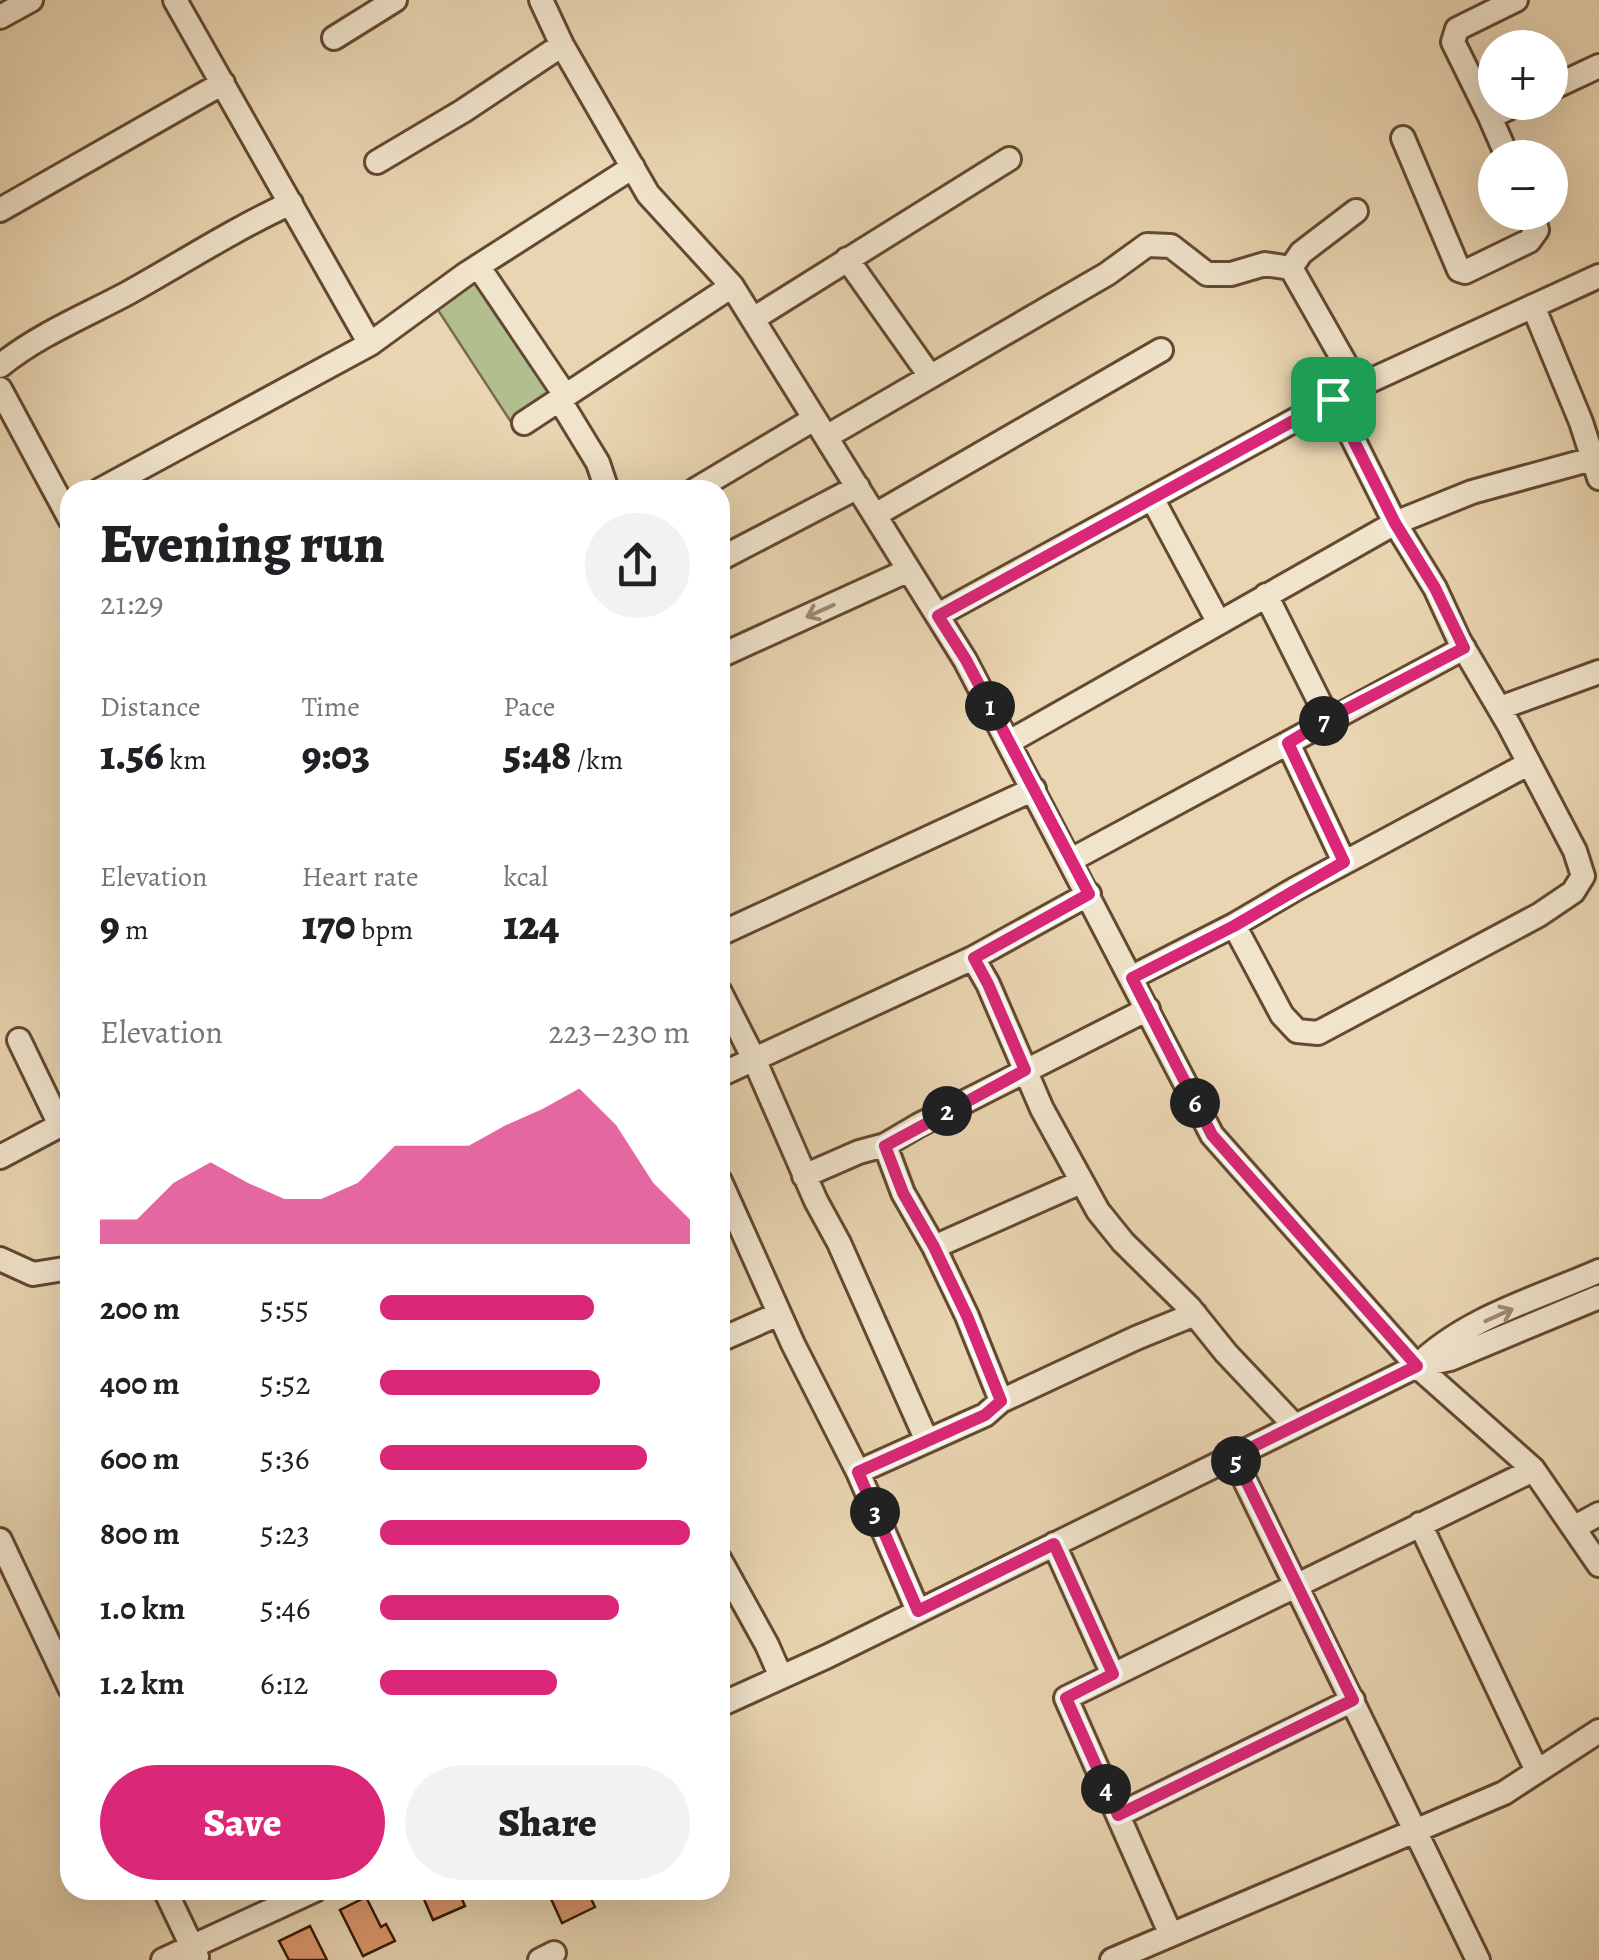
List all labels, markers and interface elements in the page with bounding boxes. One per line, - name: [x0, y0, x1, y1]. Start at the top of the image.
- map controls: [1478, 30, 1568, 230]
- button: +: [1478, 30, 1568, 120]
- button: −: [1478, 140, 1568, 230]
- pin: [1291, 357, 1376, 442]
- icon: arrive: [1306, 372, 1361, 427]
- text: Evening run: [100, 506, 385, 581]
- button: share: [585, 513, 690, 618]
- text: 21:29: [100, 581, 164, 625]
- one-way arrow: [806, 602, 836, 621]
- pin: 1: [965, 681, 1015, 731]
- text: 1: [985, 687, 995, 725]
- text: Distance: [100, 688, 200, 726]
- text: Time: [302, 688, 360, 726]
- text: Pace: [503, 688, 555, 726]
- pin: 7: [1299, 696, 1349, 746]
- text: 7: [1318, 702, 1330, 740]
- text: 1.56: [100, 726, 164, 783]
- text: 9:03: [302, 726, 370, 783]
- text: 5:48: [503, 726, 571, 783]
- text: km: [164, 741, 207, 779]
- text: /km: [571, 741, 623, 779]
- text: Elevation: [100, 858, 207, 896]
- text: Heart rate: [302, 858, 419, 896]
- text: kcal: [503, 858, 548, 896]
- text: 9: [100, 896, 120, 953]
- text: 170: [302, 896, 356, 953]
- text: 124: [503, 896, 559, 953]
- text: m: [120, 911, 149, 949]
- text: bpm: [356, 911, 413, 949]
- text: Elevation: [100, 1010, 223, 1054]
- text: 223–230 m: [548, 1010, 690, 1054]
- pin: 6: [1170, 1078, 1220, 1128]
- text: 6: [1188, 1084, 1202, 1122]
- pin: 2: [922, 1086, 972, 1136]
- text: 2: [940, 1092, 954, 1130]
- text: 200 m: [100, 1286, 180, 1330]
- text: 5:55: [260, 1286, 309, 1330]
- one-way arrow: [1483, 1305, 1514, 1323]
- text: 400 m: [100, 1361, 180, 1405]
- text: 5:52: [260, 1361, 310, 1405]
- text: 600 m: [100, 1436, 180, 1480]
- text: 5:36: [260, 1436, 309, 1480]
- pin: 5: [1211, 1436, 1261, 1486]
- text: 5: [1230, 1442, 1242, 1480]
- pin: 3: [850, 1487, 900, 1537]
- text: 3: [869, 1493, 881, 1531]
- text: 800 m: [100, 1511, 180, 1555]
- text: 5:23: [260, 1511, 310, 1555]
- text: 1.0 km: [100, 1586, 185, 1630]
- text: 5:46: [260, 1586, 311, 1630]
- text: 1.2 km: [100, 1661, 185, 1705]
- text: 6:12: [260, 1661, 309, 1705]
- pin: 4: [1081, 1764, 1131, 1814]
- button: Save: [100, 1765, 385, 1880]
- button: Share: [405, 1765, 690, 1880]
- text: 4: [1099, 1770, 1113, 1808]

